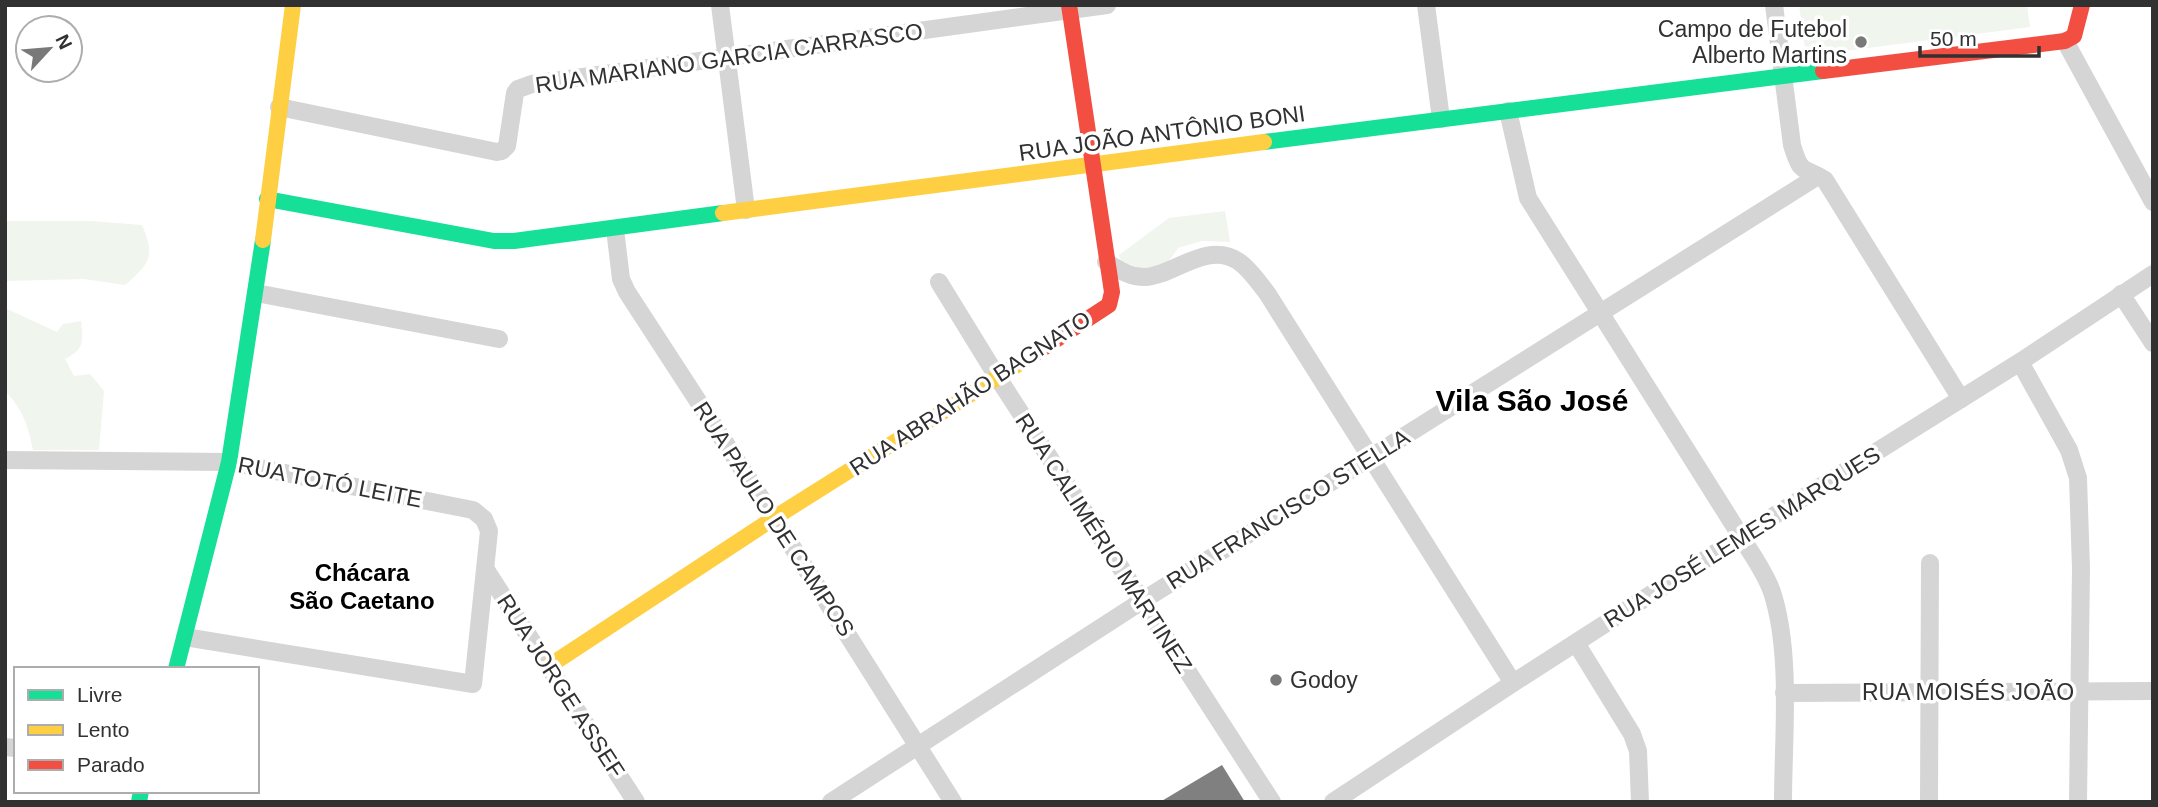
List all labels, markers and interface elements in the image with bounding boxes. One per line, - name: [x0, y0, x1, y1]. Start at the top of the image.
- north arrow: [14, 14, 84, 84]
- scale bar: [1920, 14, 2039, 58]
- place label: Campo de Futebol Alberto Martins: [1658, 16, 1847, 68]
- street label: RUA MARIANO GARCIA CARRASCO: [534, 18, 924, 98]
- text: 50 m: [1930, 27, 1977, 50]
- text: N: [51, 31, 76, 53]
- marker: Campo de Futebol Alberto Martins: [1853, 34, 1869, 50]
- street label: RUA JOÃO ANTÔNIO BONI: [1017, 99, 1307, 166]
- street label: RUA ABRAHÃO BAGNATO: [845, 305, 1095, 481]
- district label: Vila São José: [1436, 384, 1628, 417]
- street label: RUA PAULO DE CAMPOS: [688, 397, 860, 641]
- street label: RUA CALIMÉRIO MARTINEZ: [1010, 409, 1198, 677]
- street label: RUA FRANCISCO STELLA: [1162, 423, 1415, 595]
- street label: RUA JOSÉ LEMES MARQUES: [1599, 441, 1885, 633]
- street label: RUA TOTÓ LEITE: [236, 451, 424, 513]
- district label: Chácara São Caetano: [289, 559, 435, 614]
- street label: RUA JORGE ASSEF: [492, 589, 630, 783]
- legend: [14, 667, 259, 793]
- place label: Godoy: [1290, 667, 1358, 693]
- marker: Godoy: [1268, 672, 1284, 688]
- street label: RUA MOISÉS JOÃO: [1862, 679, 2074, 705]
- text: Livre: [77, 683, 123, 706]
- text: Lento: [77, 718, 130, 741]
- text: Parado: [77, 753, 145, 776]

